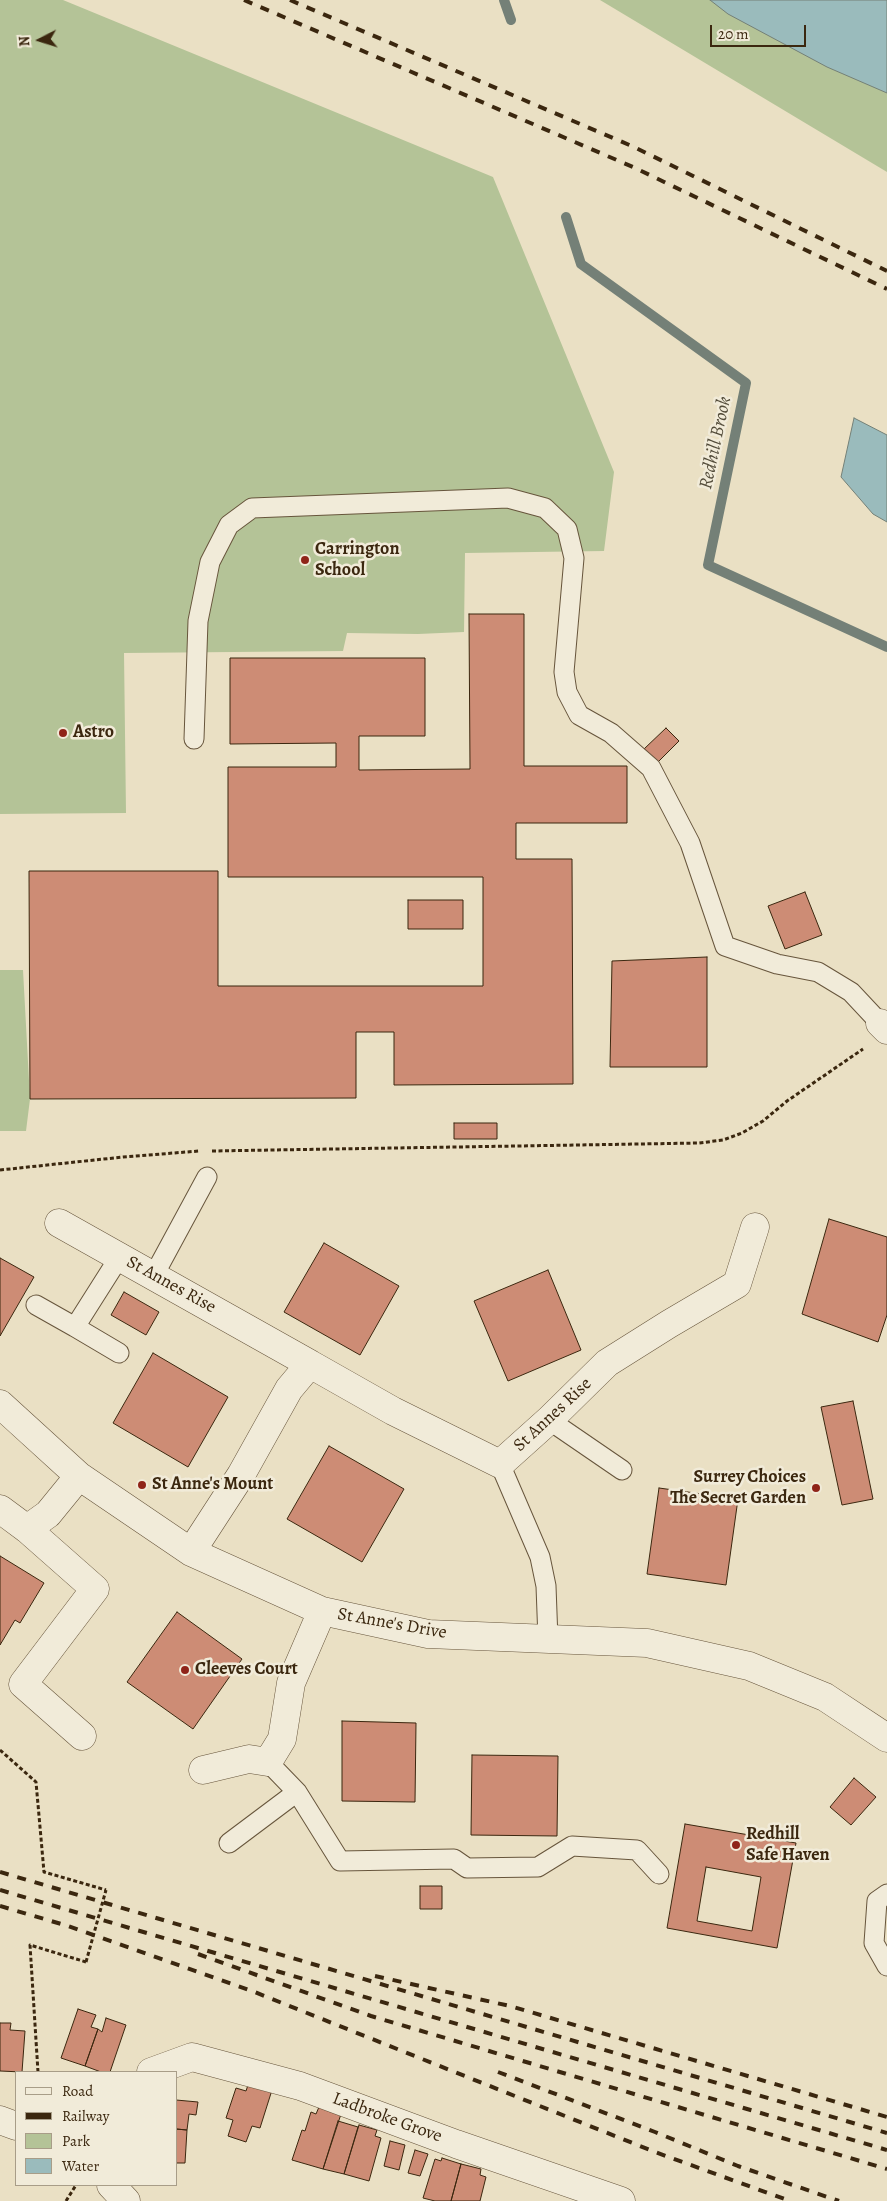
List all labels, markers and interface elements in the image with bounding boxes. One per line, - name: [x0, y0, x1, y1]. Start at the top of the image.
- north arrow: [15, 15, 65, 65]
- scale bar: [712, 15, 808, 47]
- text: 20 m: [718, 24, 749, 44]
- text: N: [15, 35, 34, 47]
- water label: Redhill Brook: [695, 395, 737, 491]
- place label: Carrington School: [315, 539, 400, 582]
- marker: Carrington School: [299, 554, 311, 566]
- place label: Astro: [73, 722, 114, 744]
- marker: Astro: [57, 727, 69, 739]
- street label: St Annes Rise: [122, 1252, 220, 1318]
- street label: St Annes Rise: [509, 1373, 597, 1457]
- place label: Surrey Choices The Secret Garden: [670, 1467, 806, 1510]
- place label: St Anne's Mount: [152, 1474, 273, 1496]
- marker: St Anne's Mount: [136, 1479, 148, 1491]
- marker: Surrey Choices The Secret Garden: [810, 1482, 822, 1494]
- street label: St Anne's Drive: [336, 1604, 448, 1644]
- place label: Cleeves Court: [195, 1659, 298, 1681]
- marker: Cleeves Court: [179, 1664, 191, 1676]
- place label: Redhill Safe Haven: [746, 1824, 830, 1866]
- marker: Redhill Safe Haven: [730, 1839, 742, 1851]
- legend: [15, 2071, 178, 2186]
- text: Road: [62, 2081, 93, 2101]
- street label: Ladbroke Grove: [329, 2088, 445, 2148]
- text: Railway: [62, 2106, 109, 2126]
- text: Park: [62, 2131, 90, 2151]
- text: Water: [62, 2156, 99, 2176]

